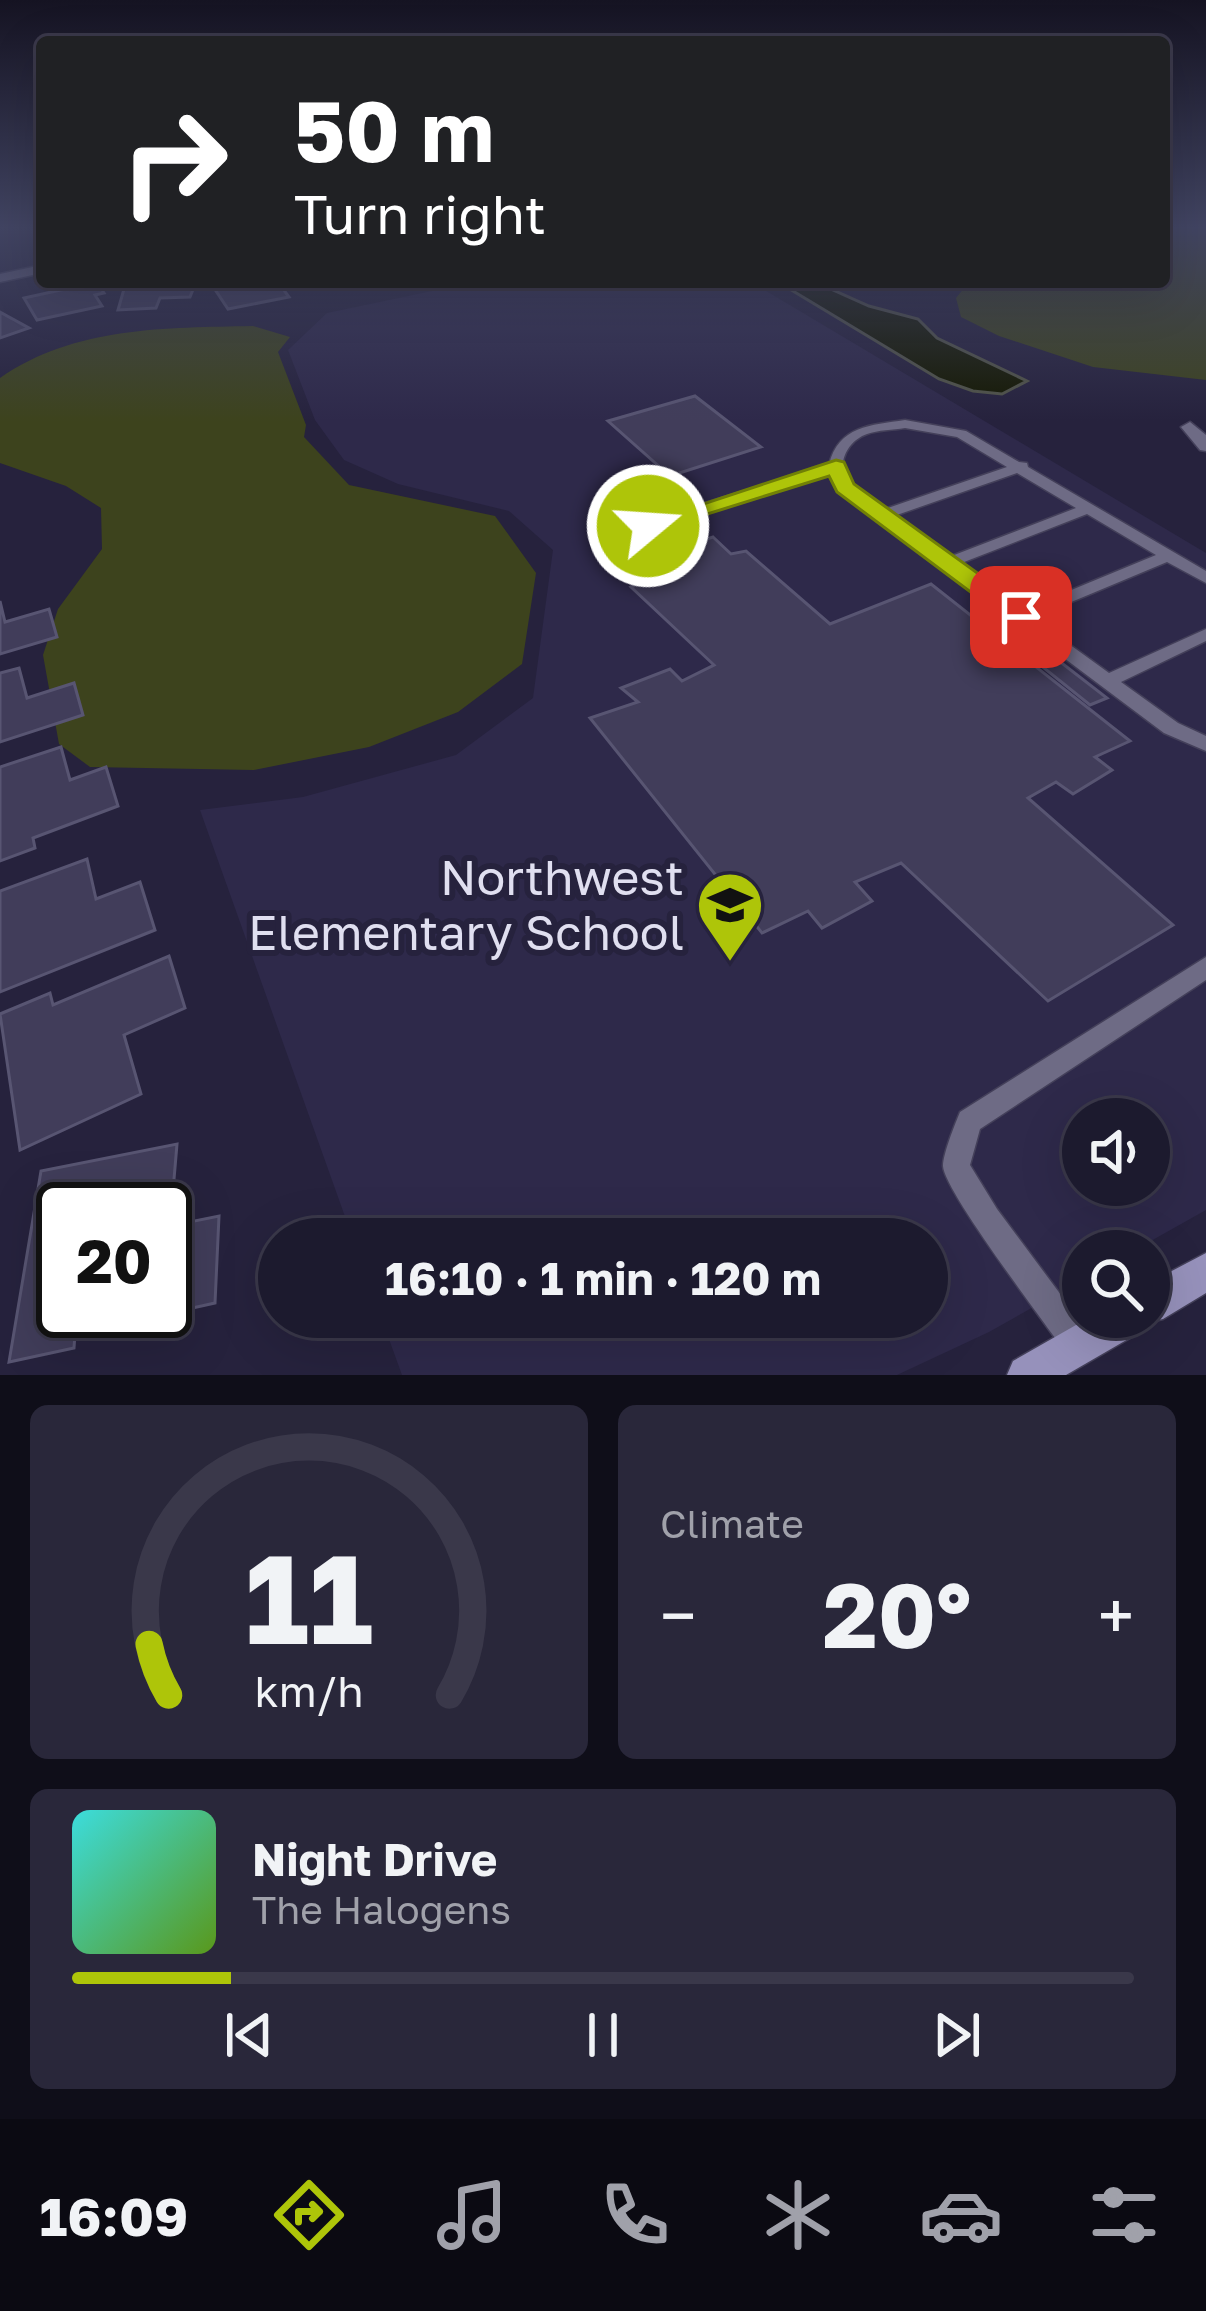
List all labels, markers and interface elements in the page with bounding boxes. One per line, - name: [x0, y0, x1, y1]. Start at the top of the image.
- text: 50 m: [294, 80, 494, 180]
- icon: right: [96, 84, 252, 240]
- text: Turn right: [294, 181, 546, 246]
- position arrow: [585, 463, 711, 589]
- pin: [970, 566, 1072, 668]
- icon: arrive: [988, 584, 1054, 650]
- place label: Northwest Elementary School: [248, 848, 684, 961]
- school or university icon: Northwest Elementary School: [695, 870, 765, 964]
- map controls: [1062, 1098, 1170, 1338]
- button: sound: [1062, 1098, 1170, 1206]
- speed limit sign: 20: [36, 1182, 192, 1338]
- button: search: [1062, 1230, 1170, 1338]
- text: 16:10 · 1 min · 120 m: [385, 1251, 821, 1305]
- text: Climate: [660, 1500, 804, 1547]
- text: 11: [245, 1522, 373, 1671]
- text: 20°: [823, 1560, 971, 1668]
- text: −: [660, 1575, 696, 1655]
- text: +: [1098, 1575, 1134, 1655]
- text: km/h: [254, 1665, 364, 1716]
- text: Night Drive: [252, 1832, 497, 1886]
- text: The Halogens: [252, 1886, 511, 1933]
- icon: previous: [216, 2002, 282, 2068]
- icon: pause: [570, 2002, 636, 2068]
- icon: next: [924, 2002, 990, 2068]
- icon: directions: [267, 2173, 351, 2257]
- icon: music: [430, 2173, 514, 2257]
- icon: phone: [593, 2173, 677, 2257]
- icon: climate: [756, 2173, 840, 2257]
- icon: car: [919, 2173, 1003, 2257]
- icon: filters: [1082, 2173, 1166, 2257]
- text: 16:09: [40, 2183, 188, 2248]

